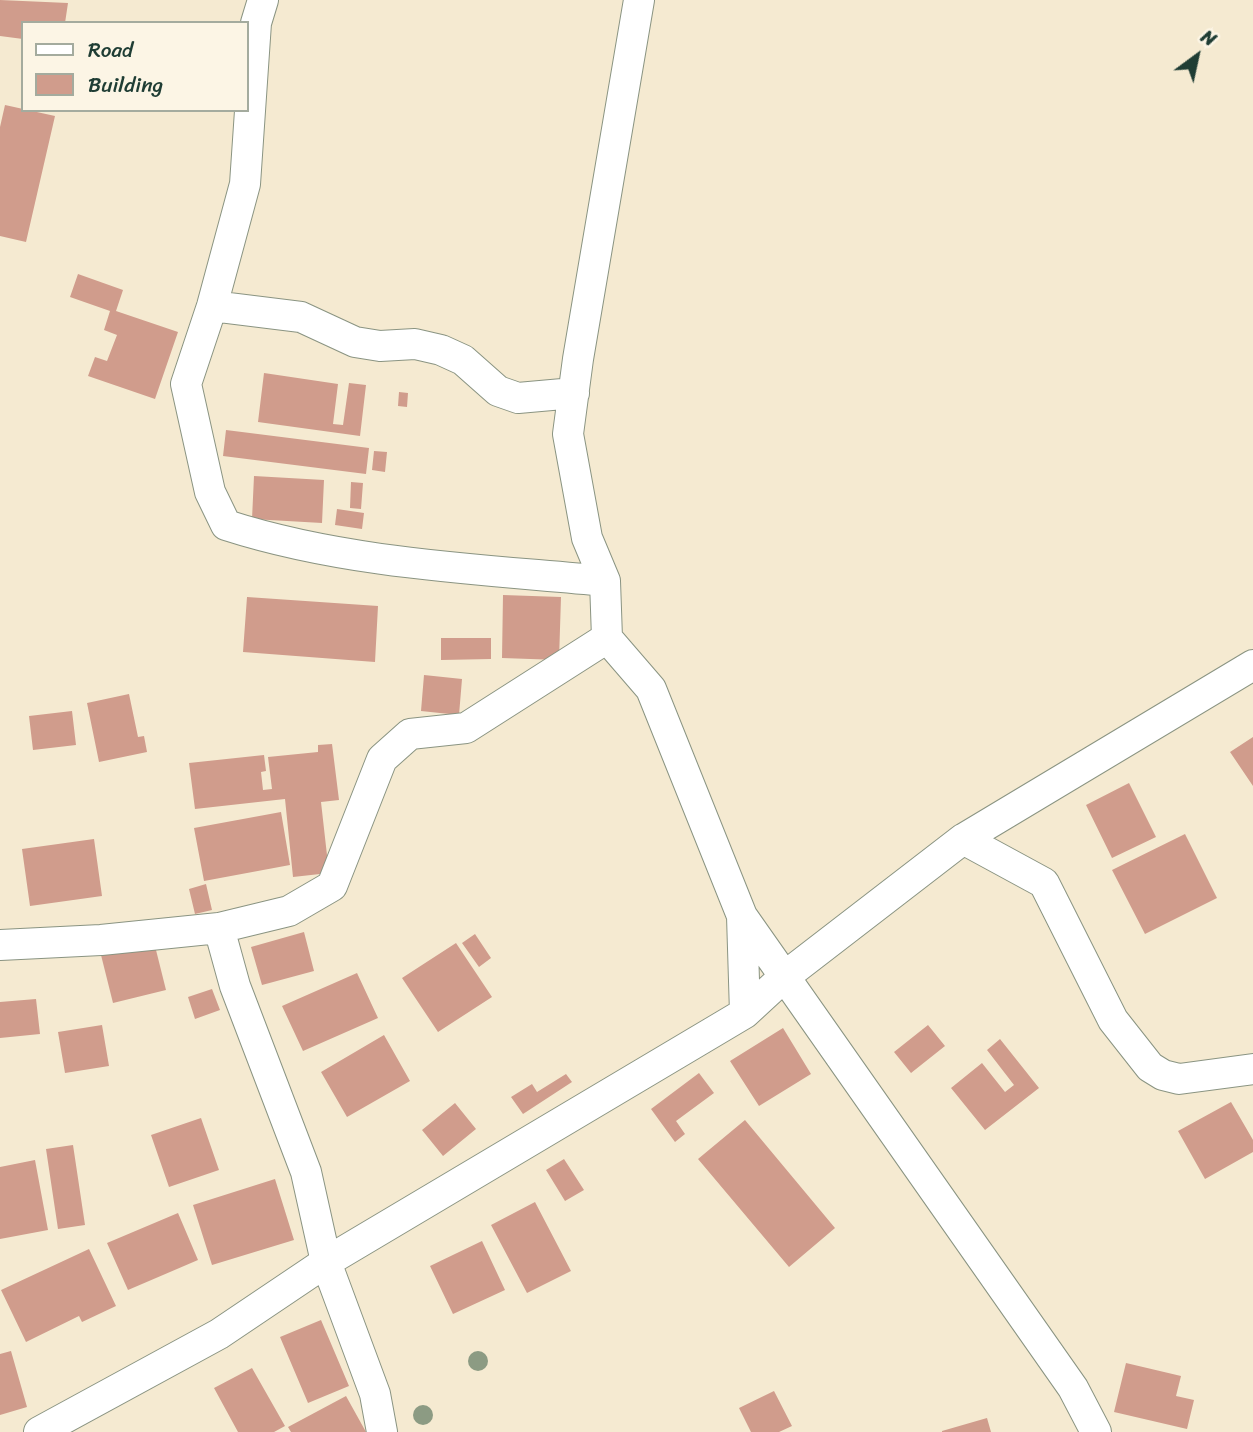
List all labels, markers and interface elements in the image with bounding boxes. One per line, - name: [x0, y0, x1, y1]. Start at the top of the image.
- legend: [21, 21, 248, 112]
- north arrow: [1162, 21, 1232, 91]
- text: N: [1194, 21, 1223, 55]
- text: Road: [88, 31, 133, 69]
- text: Building: [88, 66, 163, 104]

